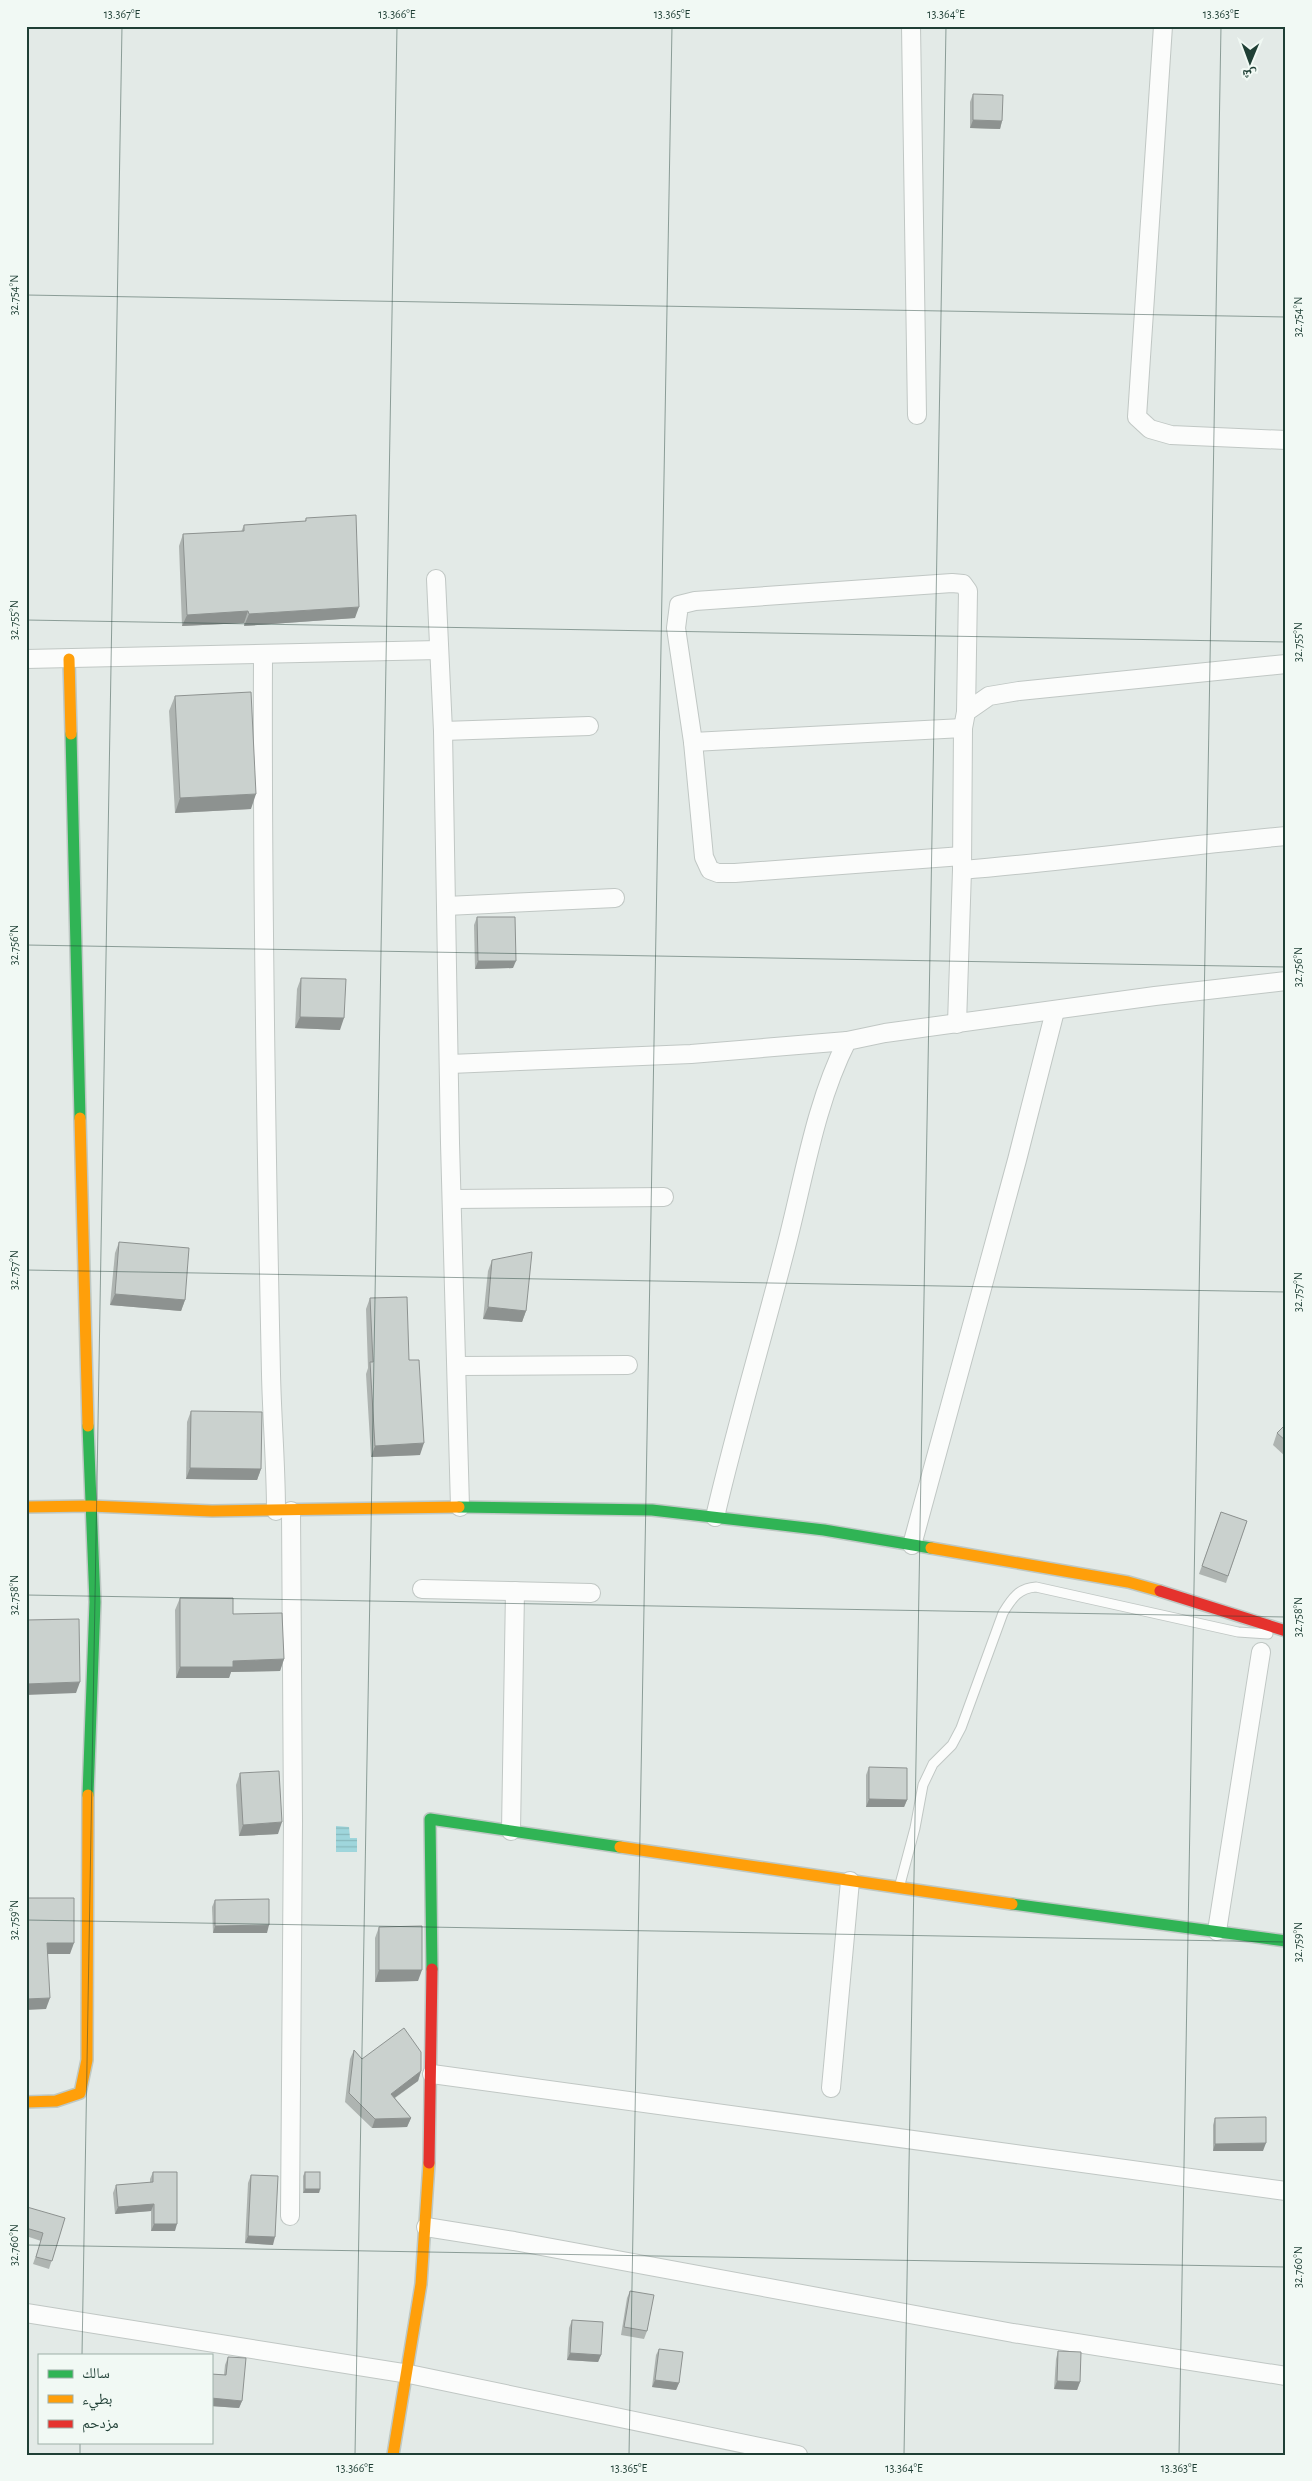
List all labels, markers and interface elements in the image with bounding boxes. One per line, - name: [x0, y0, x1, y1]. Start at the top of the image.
- text: 13.367°E: [104, 8, 141, 20]
- text: 13.366°E: [378, 8, 416, 20]
- text: 13.365°E: [654, 8, 691, 20]
- text: 13.364°E: [927, 8, 965, 20]
- text: 13.363°E: [1203, 8, 1240, 20]
- north arrow: [1224, 38, 1274, 88]
- text: ش: [1242, 66, 1257, 81]
- text: 32.754°N: [8, 275, 20, 315]
- text: 32.754°N: [1292, 297, 1304, 337]
- text: 32.755°N: [8, 600, 20, 640]
- text: 32.755°N: [1292, 622, 1304, 662]
- text: 32.756°N: [8, 925, 20, 965]
- text: 32.756°N: [1292, 947, 1304, 987]
- text: 32.757°N: [8, 1250, 20, 1290]
- text: 32.757°N: [1292, 1272, 1304, 1312]
- text: 32.758°N: [8, 1575, 20, 1615]
- text: 32.758°N: [1292, 1597, 1304, 1637]
- text: 32.759°N: [8, 1900, 20, 1940]
- text: 32.759°N: [1292, 1922, 1304, 1962]
- text: 32.760°N: [8, 2224, 20, 2266]
- text: 32.760°N: [1292, 2246, 1304, 2288]
- legend: [38, 2354, 212, 2444]
- text: سالك: [82, 2366, 110, 2381]
- text: بطيء: [82, 2392, 112, 2411]
- text: مزدحم: [82, 2416, 119, 2433]
- text: 13.366°E: [336, 2462, 374, 2474]
- text: 13.365°E: [611, 2462, 648, 2474]
- text: 13.364°E: [885, 2462, 923, 2474]
- text: 13.363°E: [1161, 2462, 1198, 2474]

